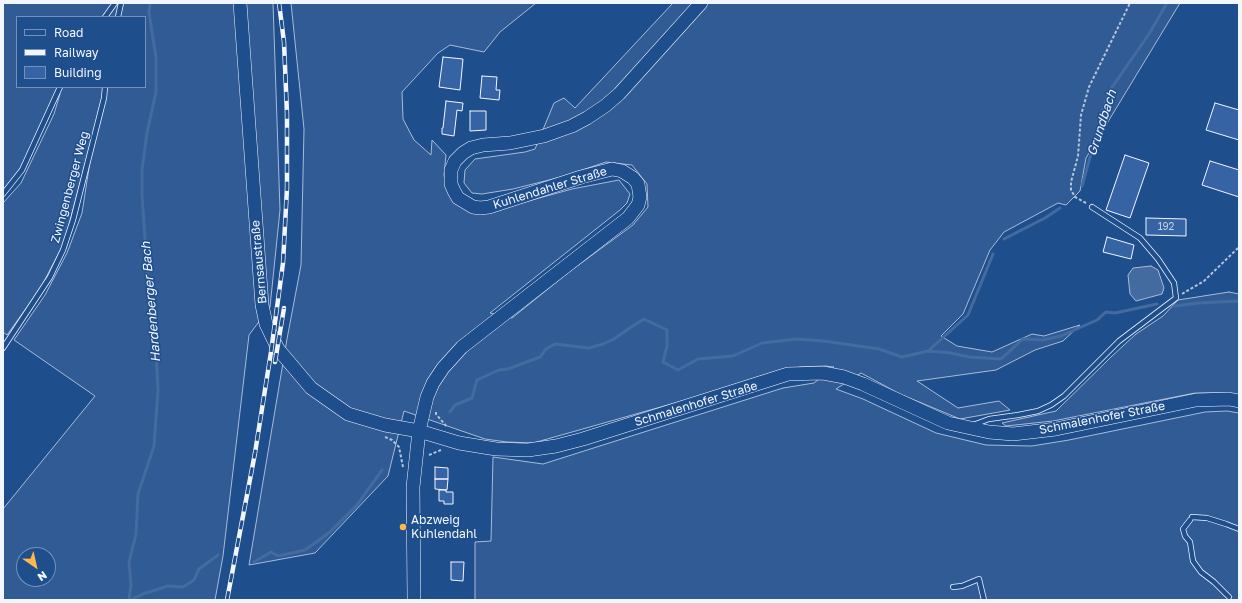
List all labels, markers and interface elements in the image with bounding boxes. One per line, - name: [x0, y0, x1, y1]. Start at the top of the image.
- legend: [16, 16, 146, 88]
- text: Road: [54, 25, 83, 40]
- text: Railway: [54, 45, 99, 60]
- text: Building: [54, 65, 102, 80]
- water label: Grundbach: [1084, 88, 1120, 158]
- street label: Zwingenberger Weg: [48, 129, 92, 245]
- street label: Kuhlendahler Straße: [491, 164, 609, 212]
- street label: Bernsaustraße: [248, 220, 270, 304]
- house number: 192: [1158, 221, 1174, 233]
- water label: Hardenberger Bach: [138, 241, 164, 363]
- street label: Schmalenhofer Straße: [633, 378, 759, 430]
- street label: Schmalenhofer Straße: [1038, 399, 1166, 437]
- place label: Abzweig Kuhlendahl: [411, 513, 477, 541]
- marker: Abzweig Kuhlendahl: [398, 522, 408, 532]
- north arrow: [16, 547, 56, 587]
- text: N: [35, 569, 50, 584]

